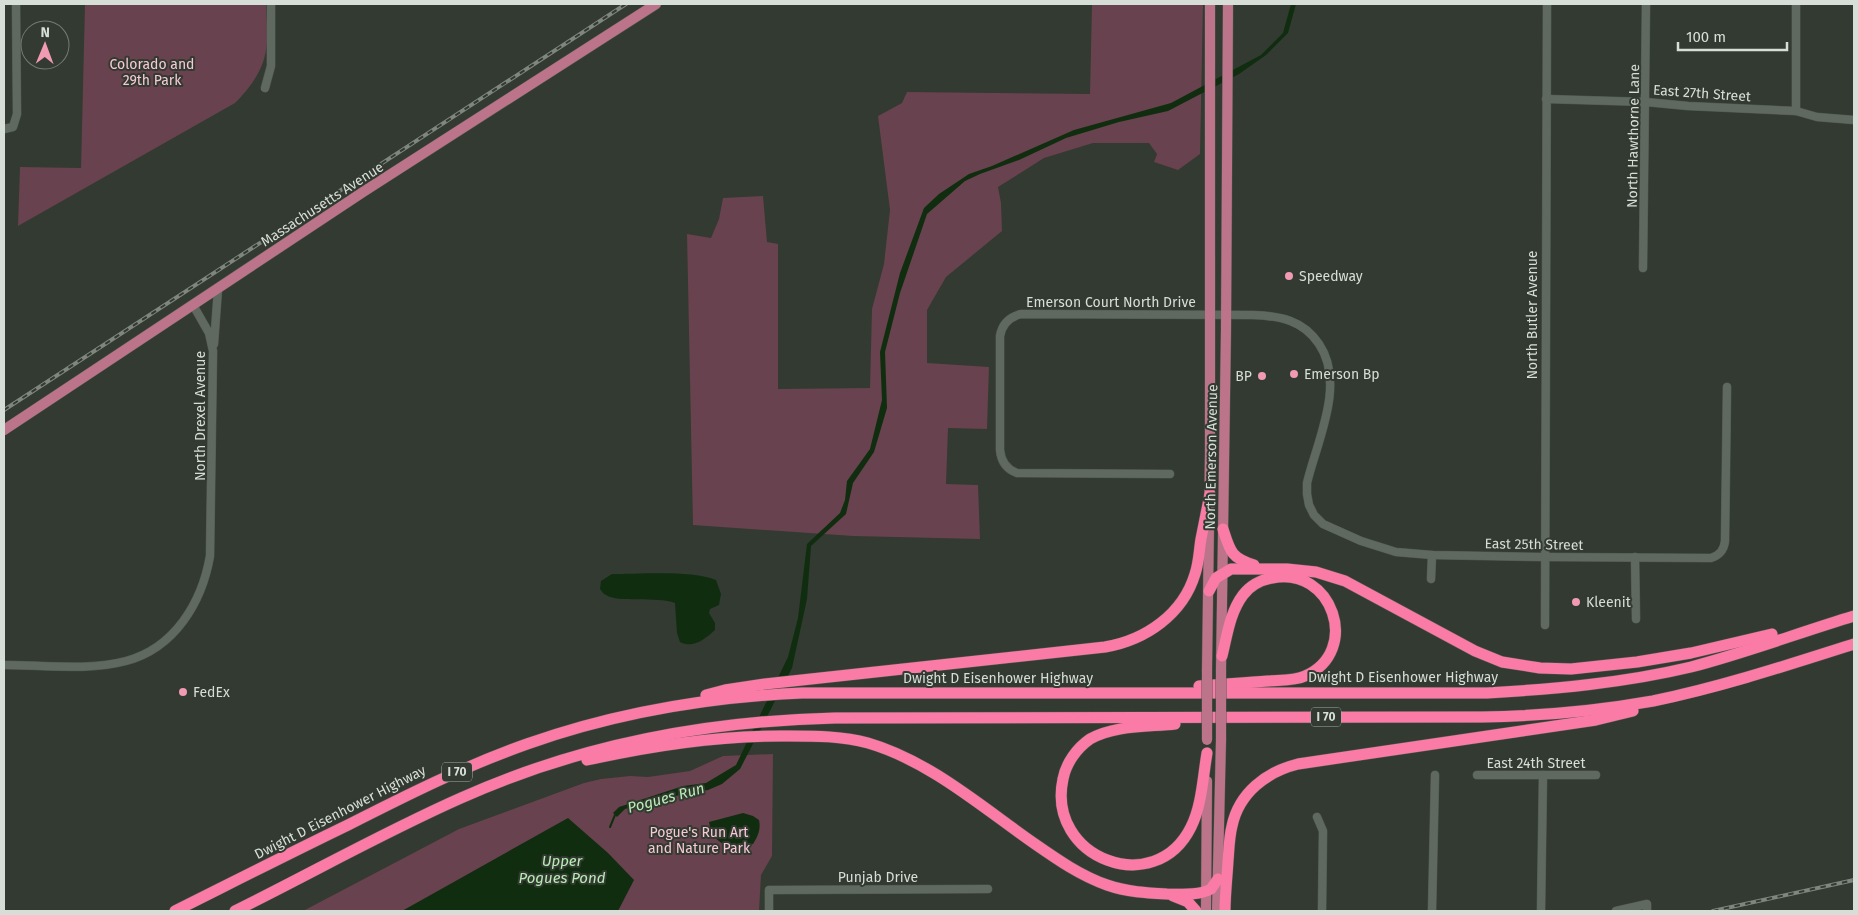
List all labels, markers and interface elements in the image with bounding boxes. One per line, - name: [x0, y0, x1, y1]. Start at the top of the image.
- north arrow: [20, 20, 70, 70]
- scale bar: [1678, 20, 1787, 52]
- text: N: [40, 24, 50, 41]
- text: 100 m: [1686, 28, 1726, 46]
- park label: Colorado and 29th Park: [110, 56, 194, 89]
- street label: North Hawthorne Lane: [1624, 64, 1643, 208]
- street label: East 27th Street: [1652, 82, 1752, 105]
- street label: Massachusetts Avenue: [258, 158, 387, 250]
- street label: North Butler Avenue: [1524, 251, 1541, 379]
- place label: Speedway: [1299, 268, 1363, 285]
- marker: Speedway: [1283, 270, 1295, 282]
- street label: Emerson Court North Drive: [1026, 294, 1196, 311]
- street label: North Drexel Avenue: [192, 351, 209, 481]
- place label: Emerson Bp: [1304, 366, 1380, 383]
- place label: BP: [1235, 368, 1252, 385]
- marker: Emerson Bp: [1288, 368, 1300, 380]
- marker: BP: [1256, 370, 1268, 382]
- street label: North Emerson Avenue: [1202, 384, 1221, 530]
- street label: East 25th Street: [1484, 535, 1585, 554]
- place label: Kleenit: [1586, 594, 1632, 611]
- marker: Kleenit: [1570, 596, 1582, 608]
- street label: Dwight D Eisenhower Highway: [1308, 669, 1498, 686]
- street label: Dwight D Eisenhower Highway: [903, 670, 1093, 687]
- place label: FedEx: [193, 684, 230, 701]
- marker: FedEx: [177, 686, 189, 698]
- road number: I 70: [1311, 708, 1341, 726]
- street label: East 24th Street: [1486, 755, 1586, 772]
- street label: Dwight D Eisenhower Highway: [252, 762, 429, 863]
- road number: I 70: [442, 762, 472, 782]
- water label: Pogues Run: [625, 779, 707, 817]
- park label: Pogue's Run Art and Nature Park: [648, 824, 751, 857]
- water label: Upper Pogues Pond: [518, 852, 606, 887]
- street label: Punjab Drive: [838, 869, 918, 886]

